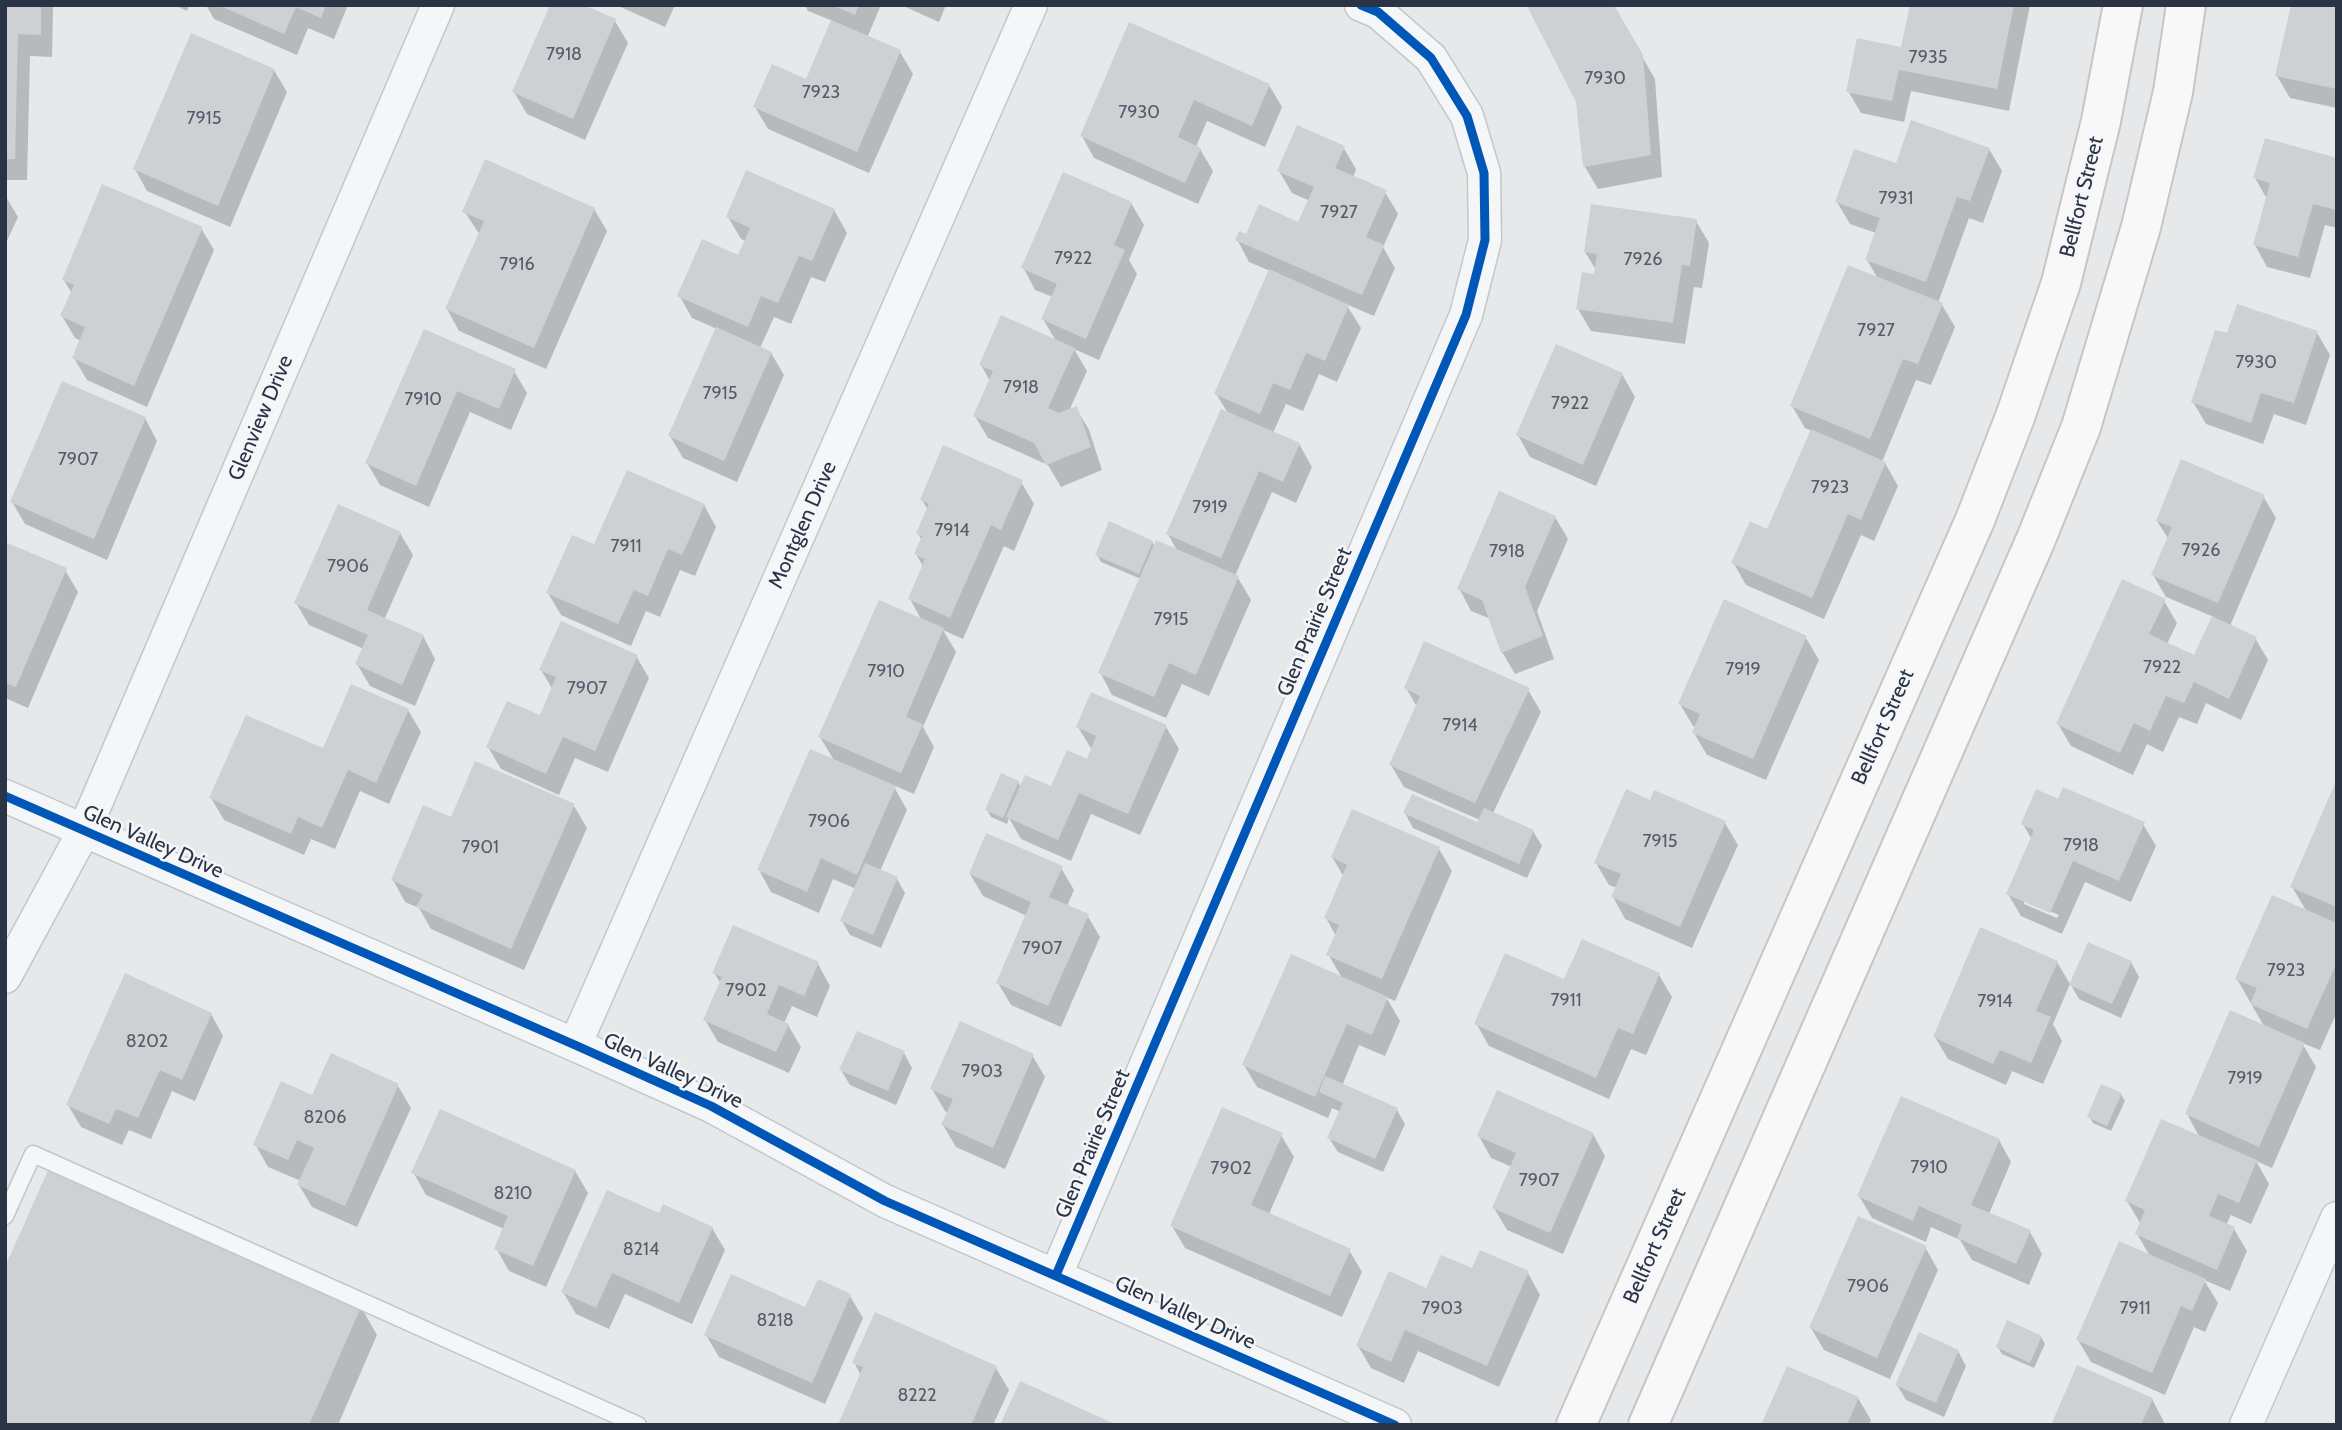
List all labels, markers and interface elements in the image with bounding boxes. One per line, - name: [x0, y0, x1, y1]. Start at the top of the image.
- house number: 7918: [546, 44, 582, 66]
- house number: 7935: [1909, 47, 1947, 69]
- house number: 7930: [1584, 68, 1626, 90]
- house number: 7923: [802, 82, 840, 104]
- house number: 7930: [1118, 102, 1160, 124]
- house number: 7915: [187, 108, 221, 130]
- street label: Bellfort Street: [2055, 134, 2109, 260]
- house number: 7931: [1879, 188, 1913, 210]
- house number: 7927: [1320, 202, 1358, 224]
- house number: 7922: [1054, 248, 1092, 270]
- house number: 7926: [1624, 249, 1662, 271]
- house number: 7916: [499, 254, 535, 276]
- house number: 7927: [1857, 320, 1895, 342]
- street label: Glenview Drive: [223, 352, 299, 484]
- house number: 7930: [2235, 352, 2277, 374]
- house number: 7918: [1003, 377, 1039, 399]
- house number: 7915: [703, 383, 737, 405]
- house number: 7910: [404, 389, 442, 411]
- house number: 7922: [1551, 393, 1589, 415]
- house number: 7907: [58, 449, 98, 471]
- street label: Montglen Drive: [764, 457, 842, 593]
- house number: 7923: [1811, 477, 1849, 499]
- house number: 7919: [1192, 497, 1228, 519]
- house number: 7914: [934, 520, 970, 542]
- house number: 7911: [610, 536, 642, 558]
- house number: 7926: [2182, 540, 2220, 562]
- house number: 7918: [1489, 541, 1525, 563]
- street label: Glen Prairie Street: [1272, 544, 1358, 700]
- house number: 7906: [327, 556, 369, 578]
- house number: 7915: [1154, 609, 1188, 631]
- house number: 7922: [2143, 657, 2181, 679]
- house number: 7919: [1725, 659, 1761, 681]
- house number: 7910: [867, 661, 905, 683]
- street label: Bellfort Street: [1846, 665, 1920, 789]
- house number: 7907: [567, 678, 607, 700]
- house number: 7914: [1442, 715, 1478, 737]
- street label: Glen Valley Drive: [79, 800, 227, 884]
- house number: 7906: [808, 811, 850, 833]
- house number: 7915: [1643, 831, 1677, 853]
- house number: 7918: [2063, 835, 2099, 857]
- house number: 7901: [461, 837, 499, 859]
- house number: 7907: [1022, 938, 1062, 960]
- house number: 7923: [2267, 960, 2305, 982]
- house number: 7902: [725, 980, 767, 1002]
- house number: 7911: [1550, 990, 1582, 1012]
- house number: 7914: [1977, 991, 2013, 1013]
- street label: Glen Valley Drive: [599, 1028, 747, 1114]
- house number: 8202: [126, 1031, 168, 1053]
- house number: 7903: [961, 1061, 1003, 1083]
- street label: Glen Prairie Street: [1050, 1066, 1136, 1222]
- house number: 7919: [2227, 1068, 2263, 1090]
- house number: 8206: [303, 1107, 347, 1129]
- house number: 7910: [1910, 1157, 1948, 1179]
- house number: 7902: [1210, 1158, 1252, 1180]
- house number: 7907: [1519, 1170, 1559, 1192]
- house number: 8210: [494, 1183, 532, 1205]
- street label: Bellfort Street: [1618, 1184, 1692, 1308]
- house number: 8214: [623, 1239, 659, 1261]
- street label: Glen Valley Drive: [1111, 1271, 1259, 1355]
- house number: 7906: [1847, 1276, 1889, 1298]
- house number: 7903: [1421, 1298, 1463, 1320]
- house number: 7911: [2119, 1298, 2151, 1320]
- house number: 8218: [756, 1310, 794, 1332]
- house number: 8222: [897, 1385, 937, 1407]

